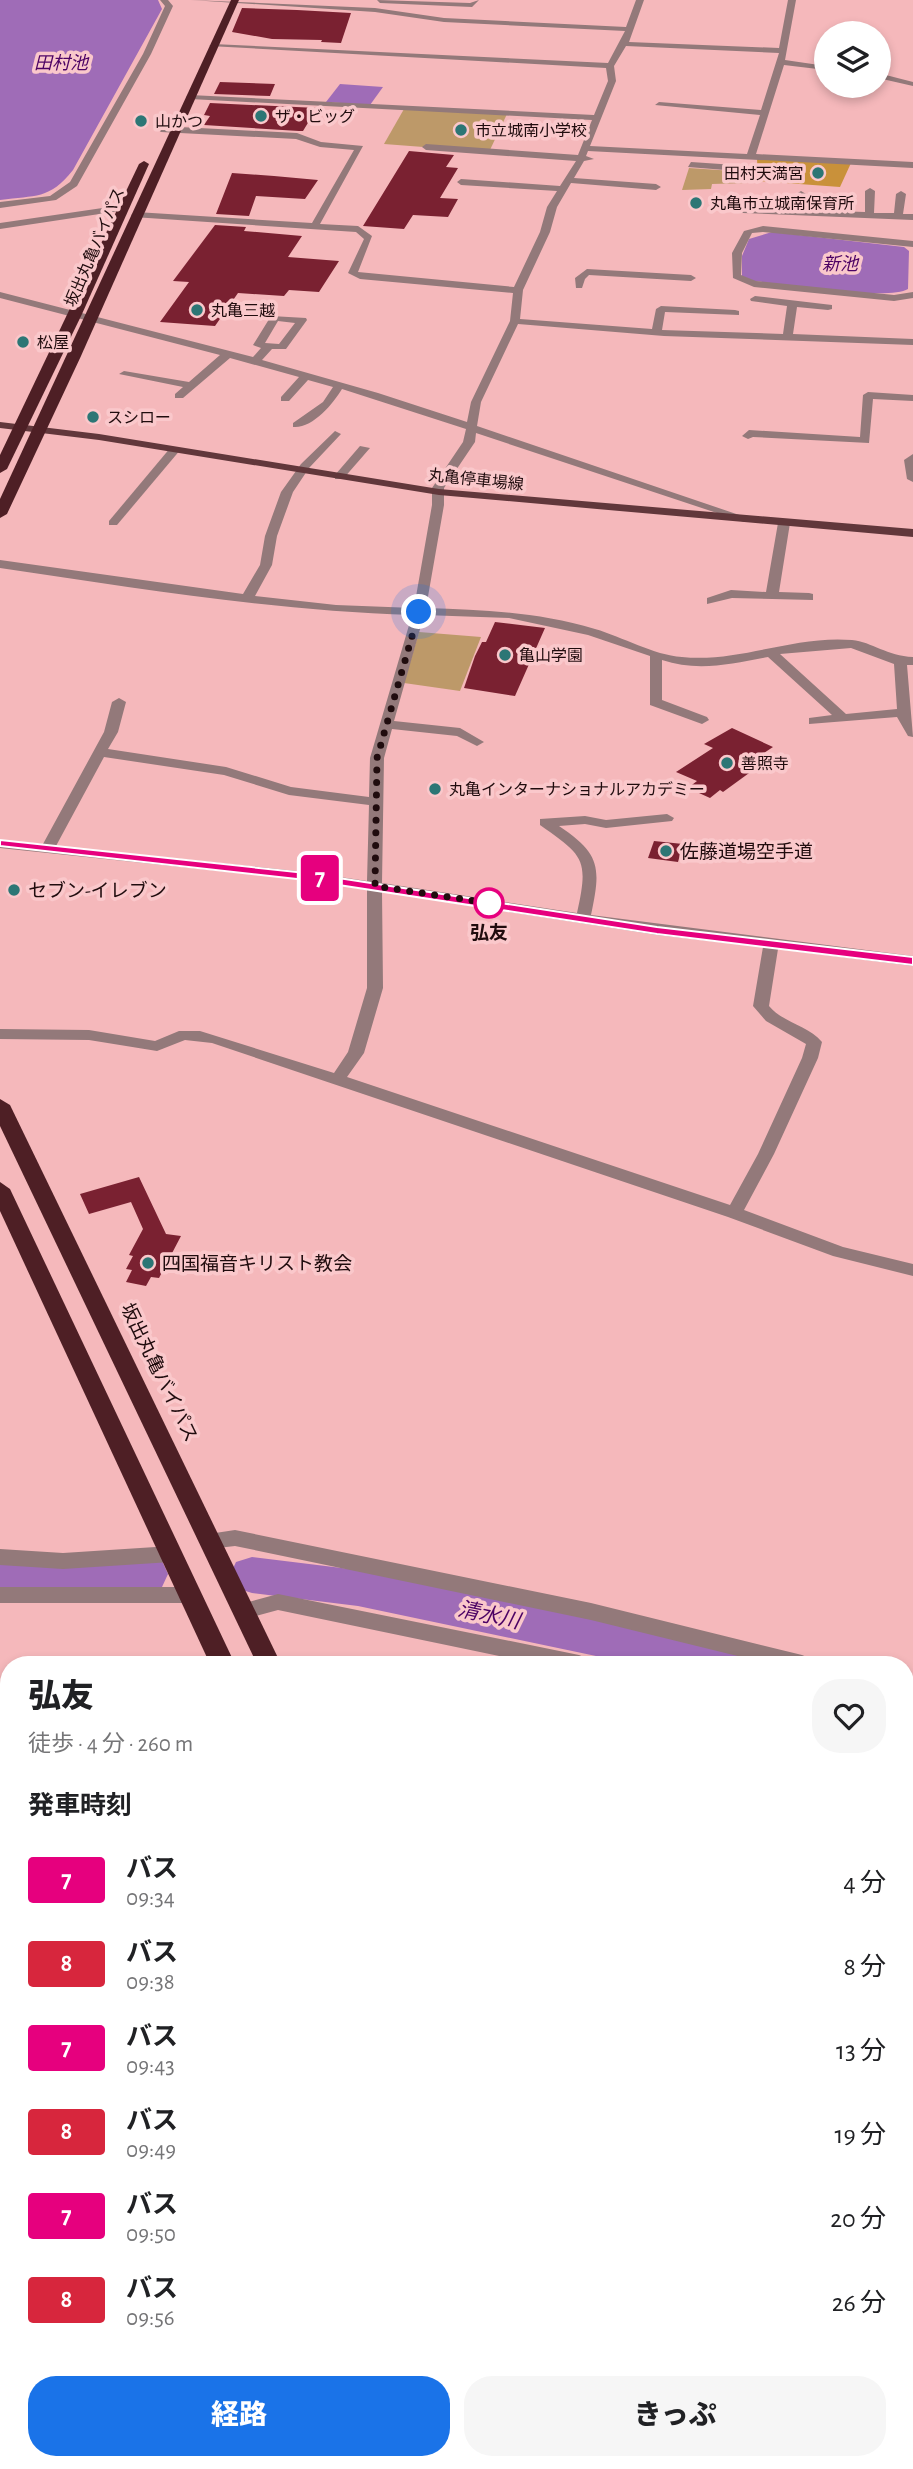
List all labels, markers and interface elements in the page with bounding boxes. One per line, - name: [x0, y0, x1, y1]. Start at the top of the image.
- map controls: [814, 21, 891, 98]
- button: layers: [814, 21, 891, 98]
- water label: 田村池: [34, 53, 90, 73]
- marker: ザ・ビッグ: [253, 108, 269, 124]
- place label: ザ・ビッグ: [275, 108, 355, 125]
- marker: 山かつ: [133, 113, 149, 129]
- place label: 山かつ: [155, 114, 203, 130]
- marker: 市立城南小学校: [453, 122, 469, 138]
- place label: 市立城南小学校: [475, 122, 587, 139]
- place label: 田村天満宮: [724, 165, 804, 182]
- marker: 田村天満宮: [810, 165, 826, 181]
- street label: 坂出丸亀バイパス: [62, 185, 127, 309]
- marker: 丸亀市立城南保育所: [688, 195, 704, 211]
- place label: 丸亀市立城南保育所: [710, 195, 854, 212]
- water label: 新池: [822, 254, 860, 274]
- marker: 丸亀三越: [189, 302, 205, 318]
- place label: 丸亀三越: [211, 302, 275, 319]
- marker: 松屋: [15, 334, 31, 350]
- place label: 松屋: [37, 335, 69, 351]
- marker: スシロー: [85, 409, 101, 425]
- place label: スシロー: [107, 410, 171, 426]
- street label: 丸亀停車場線: [427, 466, 525, 493]
- your location: [401, 594, 436, 629]
- marker: 亀山学園: [497, 647, 513, 663]
- place label: 亀山学園: [519, 647, 583, 664]
- marker: 善照寺: [719, 755, 735, 771]
- place label: 善照寺: [741, 755, 789, 772]
- marker: 丸亀インターナショナルアカデミー: [427, 781, 443, 797]
- place label: 丸亀インターナショナルアカデミー: [449, 781, 705, 798]
- place label: 佐藤道場空手道: [680, 841, 813, 862]
- marker: 佐藤道場空手道: [658, 843, 674, 859]
- line badge: 7: [297, 855, 343, 901]
- text: 7: [315, 866, 325, 890]
- place label: セブン-イレブン: [28, 880, 167, 901]
- marker: セブン-イレブン: [6, 882, 22, 898]
- marker: 弘友: [474, 888, 504, 918]
- place label: 弘友: [470, 923, 508, 943]
- place label: 四国福音キリスト教会: [162, 1254, 352, 1274]
- marker: 四国福音キリスト教会: [140, 1255, 156, 1271]
- street label: 坂出丸亀バイパス: [117, 1299, 202, 1445]
- water label: 清水川: [456, 1598, 524, 1633]
- button: heart: [812, 1679, 886, 1753]
- text: 弘友: [28, 1681, 94, 1714]
- text: 徒歩 · 4 分 · 260 m: [28, 1733, 193, 1756]
- text: 発車時刻: [28, 1793, 132, 1819]
- text: バス: [126, 1856, 178, 1882]
- text: 7: [61, 1868, 72, 1892]
- text: 4 分: [843, 1870, 886, 1896]
- text: 09:34: [126, 1887, 175, 1910]
- text: バス: [126, 1940, 178, 1966]
- text: 8: [61, 1952, 72, 1976]
- text: 8 分: [843, 1954, 886, 1980]
- text: 09:38: [126, 1971, 175, 1994]
- text: バス: [126, 2024, 178, 2050]
- text: 7: [61, 2036, 72, 2060]
- text: 13 分: [836, 2038, 886, 2064]
- text: 09:43: [126, 2055, 175, 2078]
- text: バス: [126, 2108, 178, 2134]
- text: 8: [61, 2120, 72, 2144]
- text: 19 分: [835, 2122, 886, 2148]
- text: 09:49: [126, 2139, 176, 2162]
- text: バス: [126, 2192, 178, 2218]
- text: 7: [61, 2204, 72, 2228]
- text: 20 分: [830, 2206, 886, 2232]
- text: 09:50: [126, 2223, 176, 2246]
- text: バス: [126, 2276, 178, 2302]
- text: 8: [61, 2288, 72, 2312]
- text: 26 分: [832, 2290, 886, 2316]
- text: 09:56: [126, 2307, 175, 2330]
- button: 経路: [28, 2376, 450, 2456]
- button: きっぷ: [464, 2376, 886, 2456]

